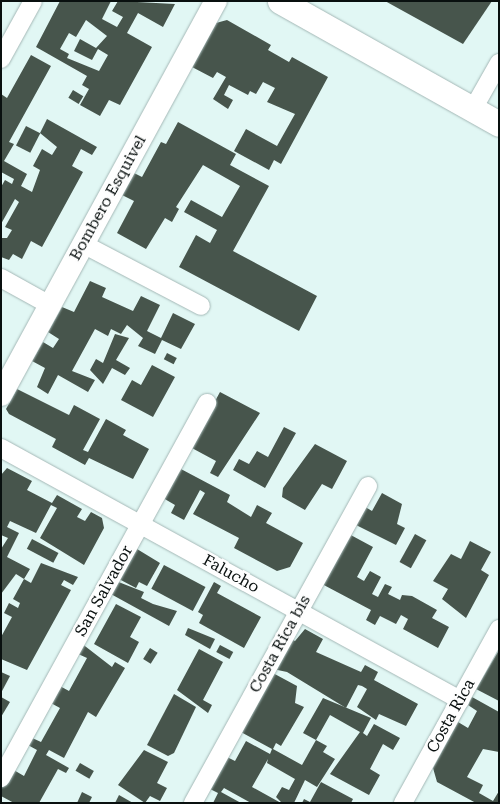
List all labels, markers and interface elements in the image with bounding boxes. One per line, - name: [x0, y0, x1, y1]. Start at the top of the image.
- street label: Bombero Esquivel: [66, 132, 150, 264]
- street label: San Salvador: [71, 542, 137, 640]
- street label: Falucho: [199, 551, 263, 597]
- street label: Costa Rica bis: [245, 592, 315, 696]
- street label: Costa Rica: [423, 676, 479, 756]

